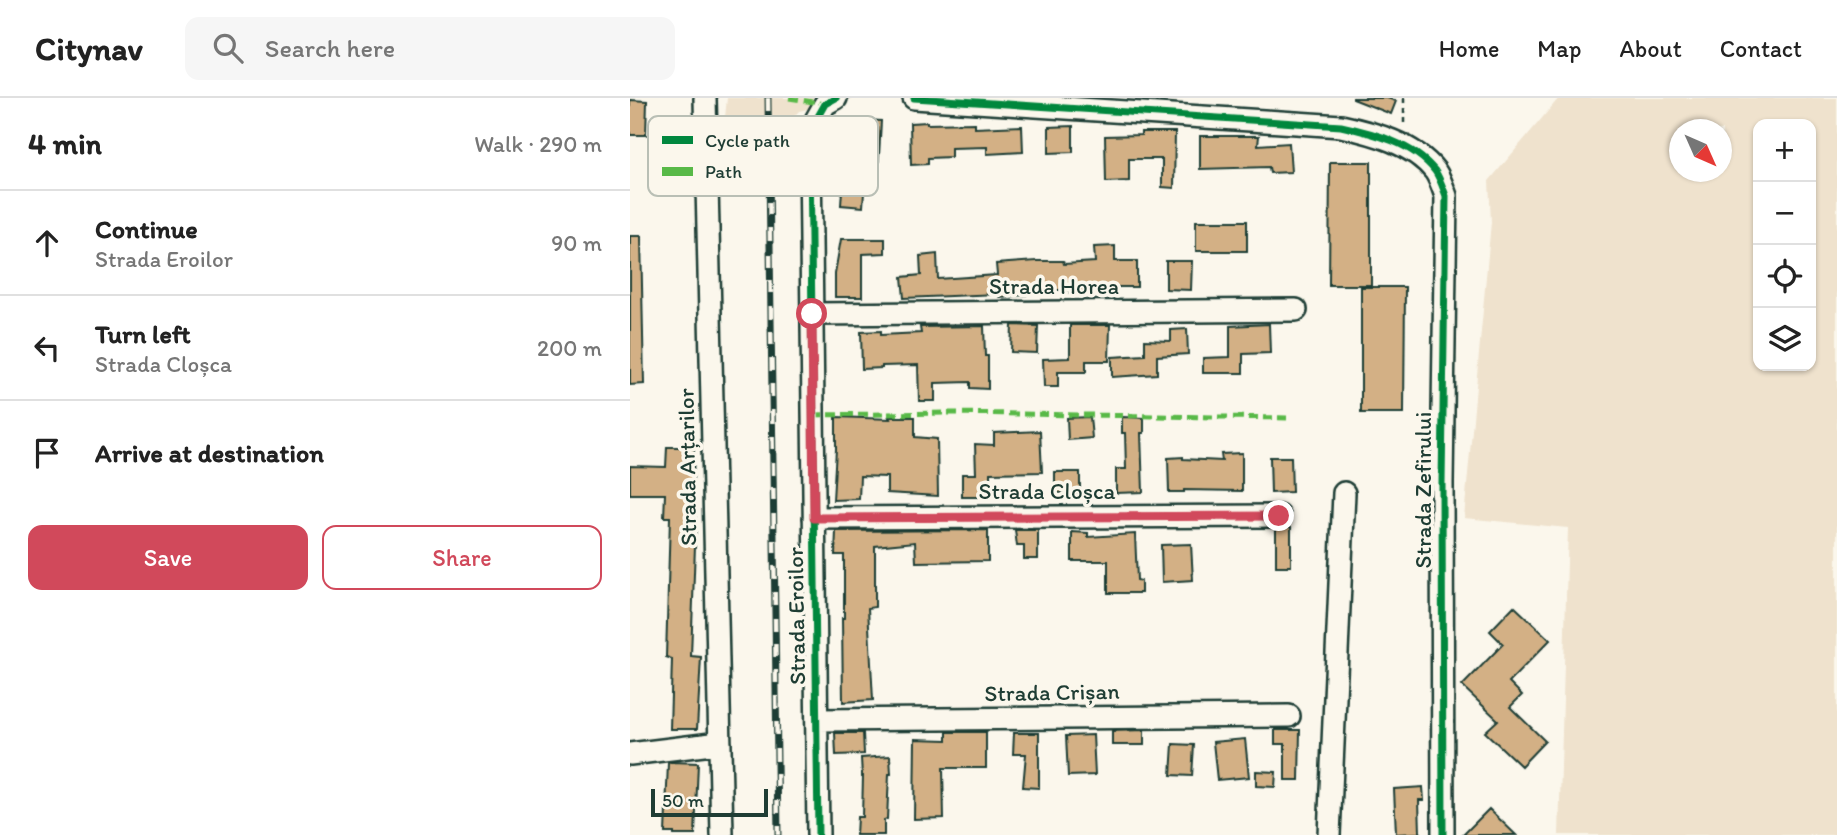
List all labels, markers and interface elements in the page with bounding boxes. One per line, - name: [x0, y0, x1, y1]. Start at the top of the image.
- search box: [185, 17, 675, 80]
- text: Citynav: [35, 29, 143, 68]
- icon: search: [209, 29, 247, 67]
- text: Search here: [265, 32, 395, 64]
- text: Home: [1439, 34, 1499, 63]
- text: Map: [1537, 34, 1581, 63]
- text: About: [1619, 34, 1682, 63]
- text: Contact: [1720, 34, 1802, 63]
- legend: [648, 116, 878, 196]
- north arrow: [1669, 119, 1732, 182]
- map controls: [1753, 119, 1816, 371]
- button: +: [1753, 119, 1816, 182]
- text: 4 min: [28, 125, 102, 162]
- text: Cycle path: [705, 129, 790, 152]
- text: Walk · 290 m: [474, 130, 602, 158]
- text: Path: [705, 160, 742, 183]
- button: −: [1753, 182, 1816, 245]
- text: Continue: [95, 213, 198, 245]
- icon: ahead: [28, 224, 66, 262]
- text: 90 m: [551, 229, 602, 257]
- text: Strada Eroilor: [95, 245, 233, 273]
- button: locate: [1753, 245, 1816, 308]
- street label: Strada Horea: [989, 272, 1119, 300]
- route start: [796, 298, 827, 329]
- button: layers: [1753, 308, 1816, 371]
- text: Turn left: [95, 318, 191, 350]
- icon: left: [28, 329, 66, 367]
- text: 200 m: [537, 334, 602, 362]
- text: Strada Cloșca: [95, 350, 232, 378]
- street label: Strada Arțarilor: [672, 388, 702, 546]
- street label: Strada Zefirului: [1409, 412, 1437, 568]
- icon: arrive: [28, 434, 66, 472]
- text: Arrive at destination: [95, 437, 324, 469]
- street label: Strada Cloșca: [979, 477, 1115, 505]
- route end: [1263, 500, 1294, 531]
- button: Save: [28, 525, 308, 590]
- button: Share: [322, 525, 602, 590]
- street label: Strada Eroilor: [781, 547, 811, 685]
- street label: Strada Crișan: [984, 677, 1120, 707]
- scale bar: [651, 786, 768, 818]
- text: 50 m: [662, 789, 704, 812]

